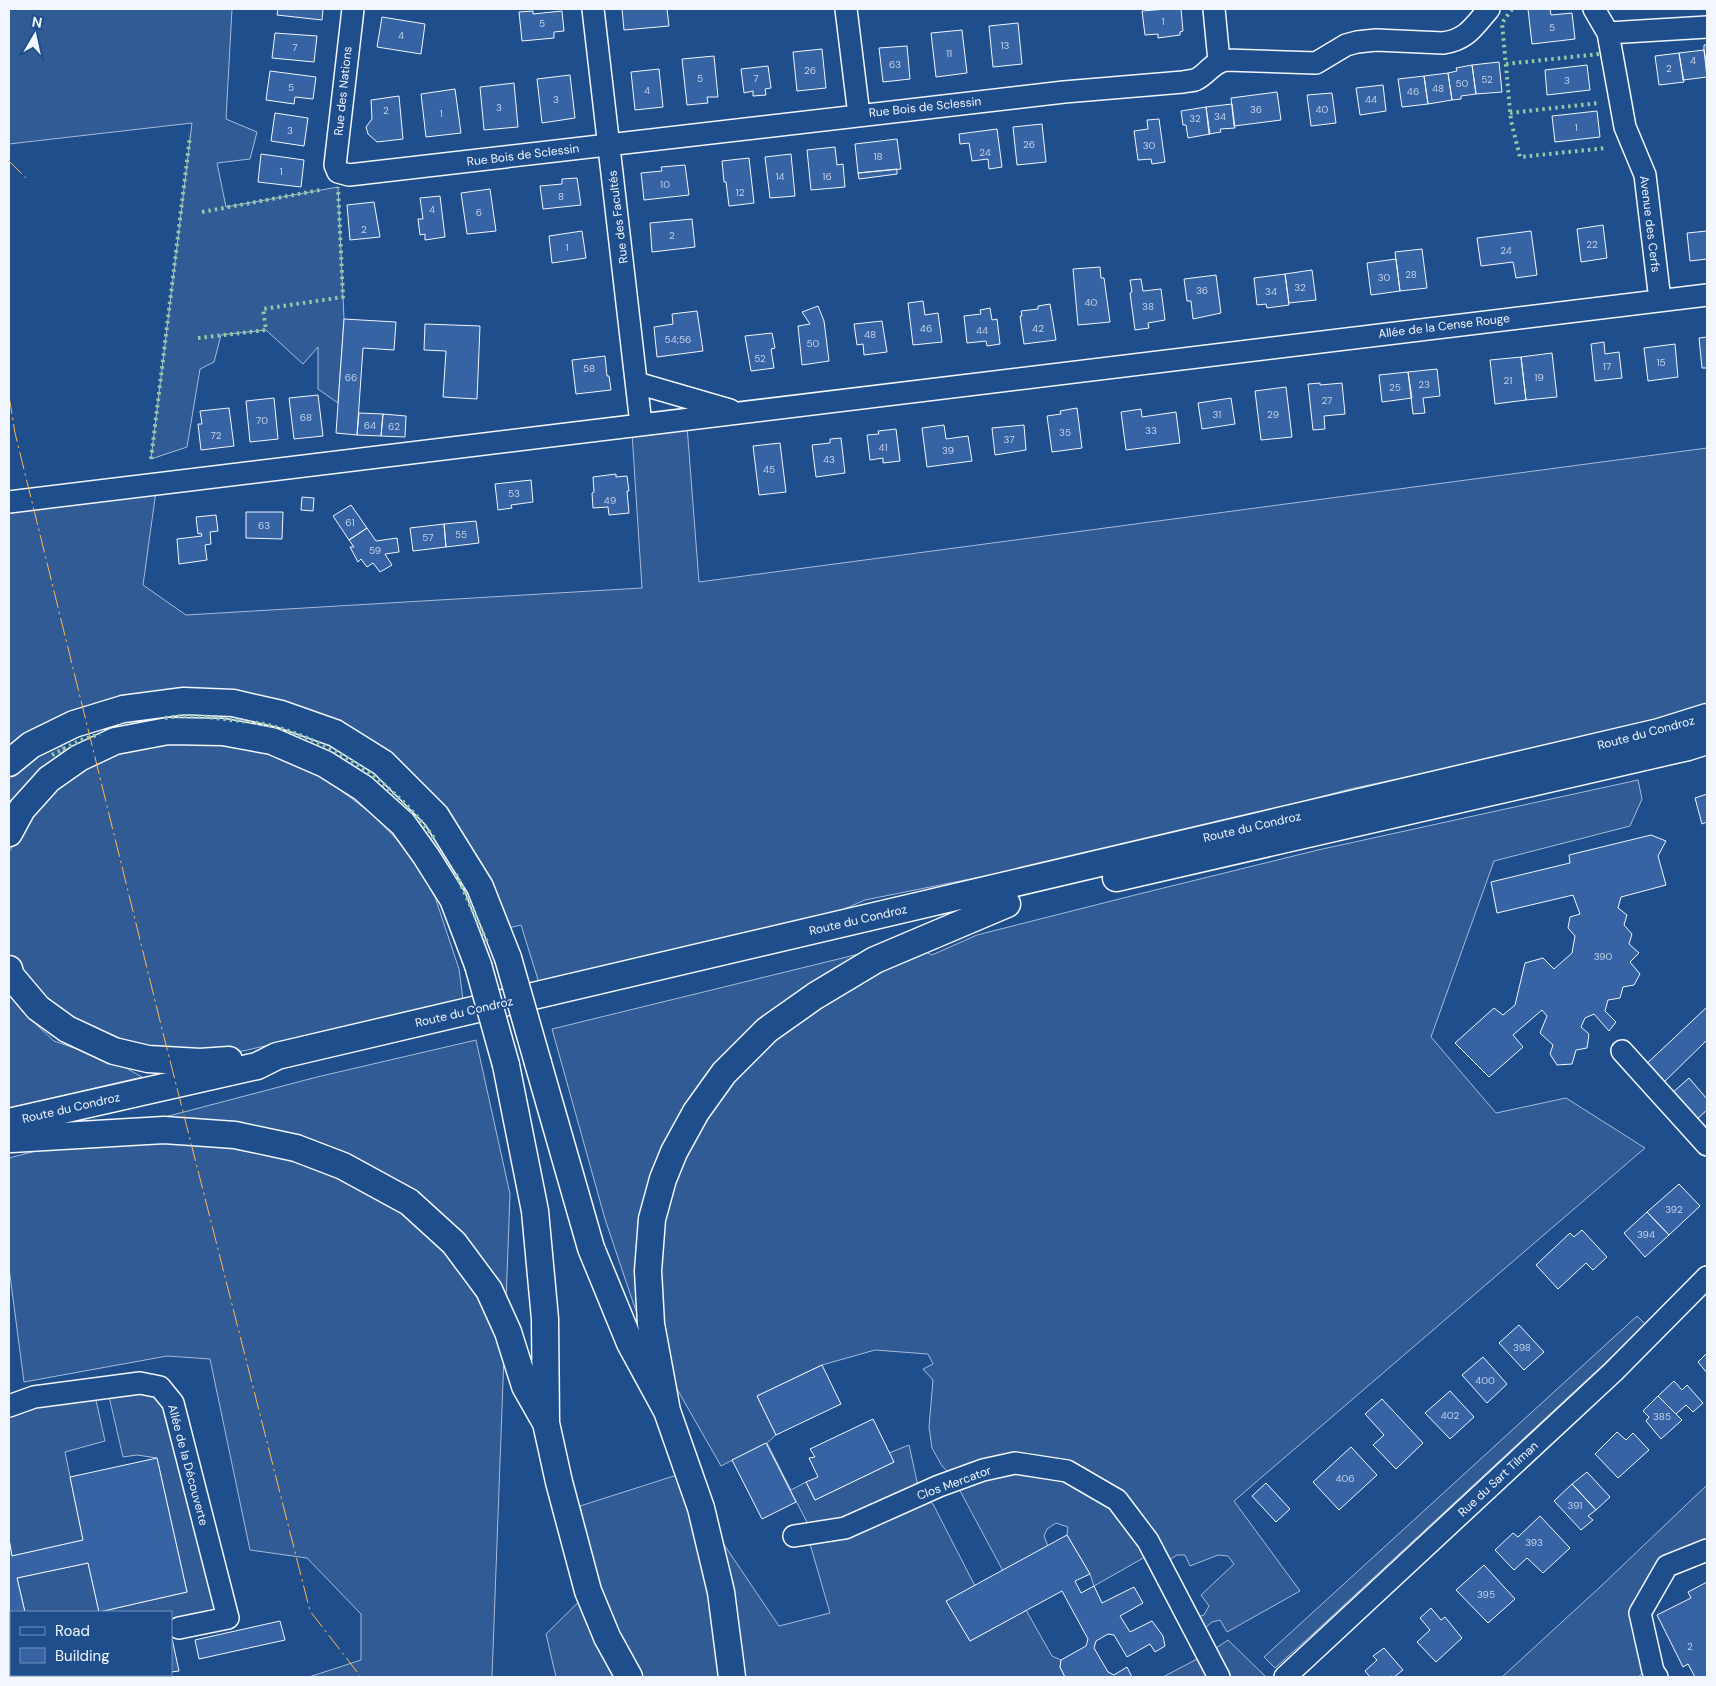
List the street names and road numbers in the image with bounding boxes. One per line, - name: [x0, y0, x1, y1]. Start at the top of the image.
- street label: Rue des Nations: [330, 45, 356, 137]
- street label: Rue Bois de Sclessin: [868, 93, 982, 121]
- street label: Rue Bois de Sclessin: [466, 140, 580, 170]
- street label: Rue des Facultés: [604, 169, 632, 265]
- street label: Avenue des Cerfs: [1636, 175, 1664, 273]
- street label: Allée de la Cense Rouge: [1377, 310, 1511, 342]
- street label: Route du Condroz: [1596, 712, 1696, 754]
- street label: Route du Condroz: [1202, 808, 1302, 846]
- street label: Route du Condroz: [808, 901, 908, 939]
- street label: Route du Condroz: [414, 993, 514, 1031]
- street label: Route du Condroz: [21, 1089, 121, 1127]
- street label: Allée de la Découverte: [164, 1403, 212, 1527]
- street label: Rue du Sart Tilman: [1455, 1438, 1542, 1520]
- street label: Clos Mercator: [915, 1462, 994, 1504]

